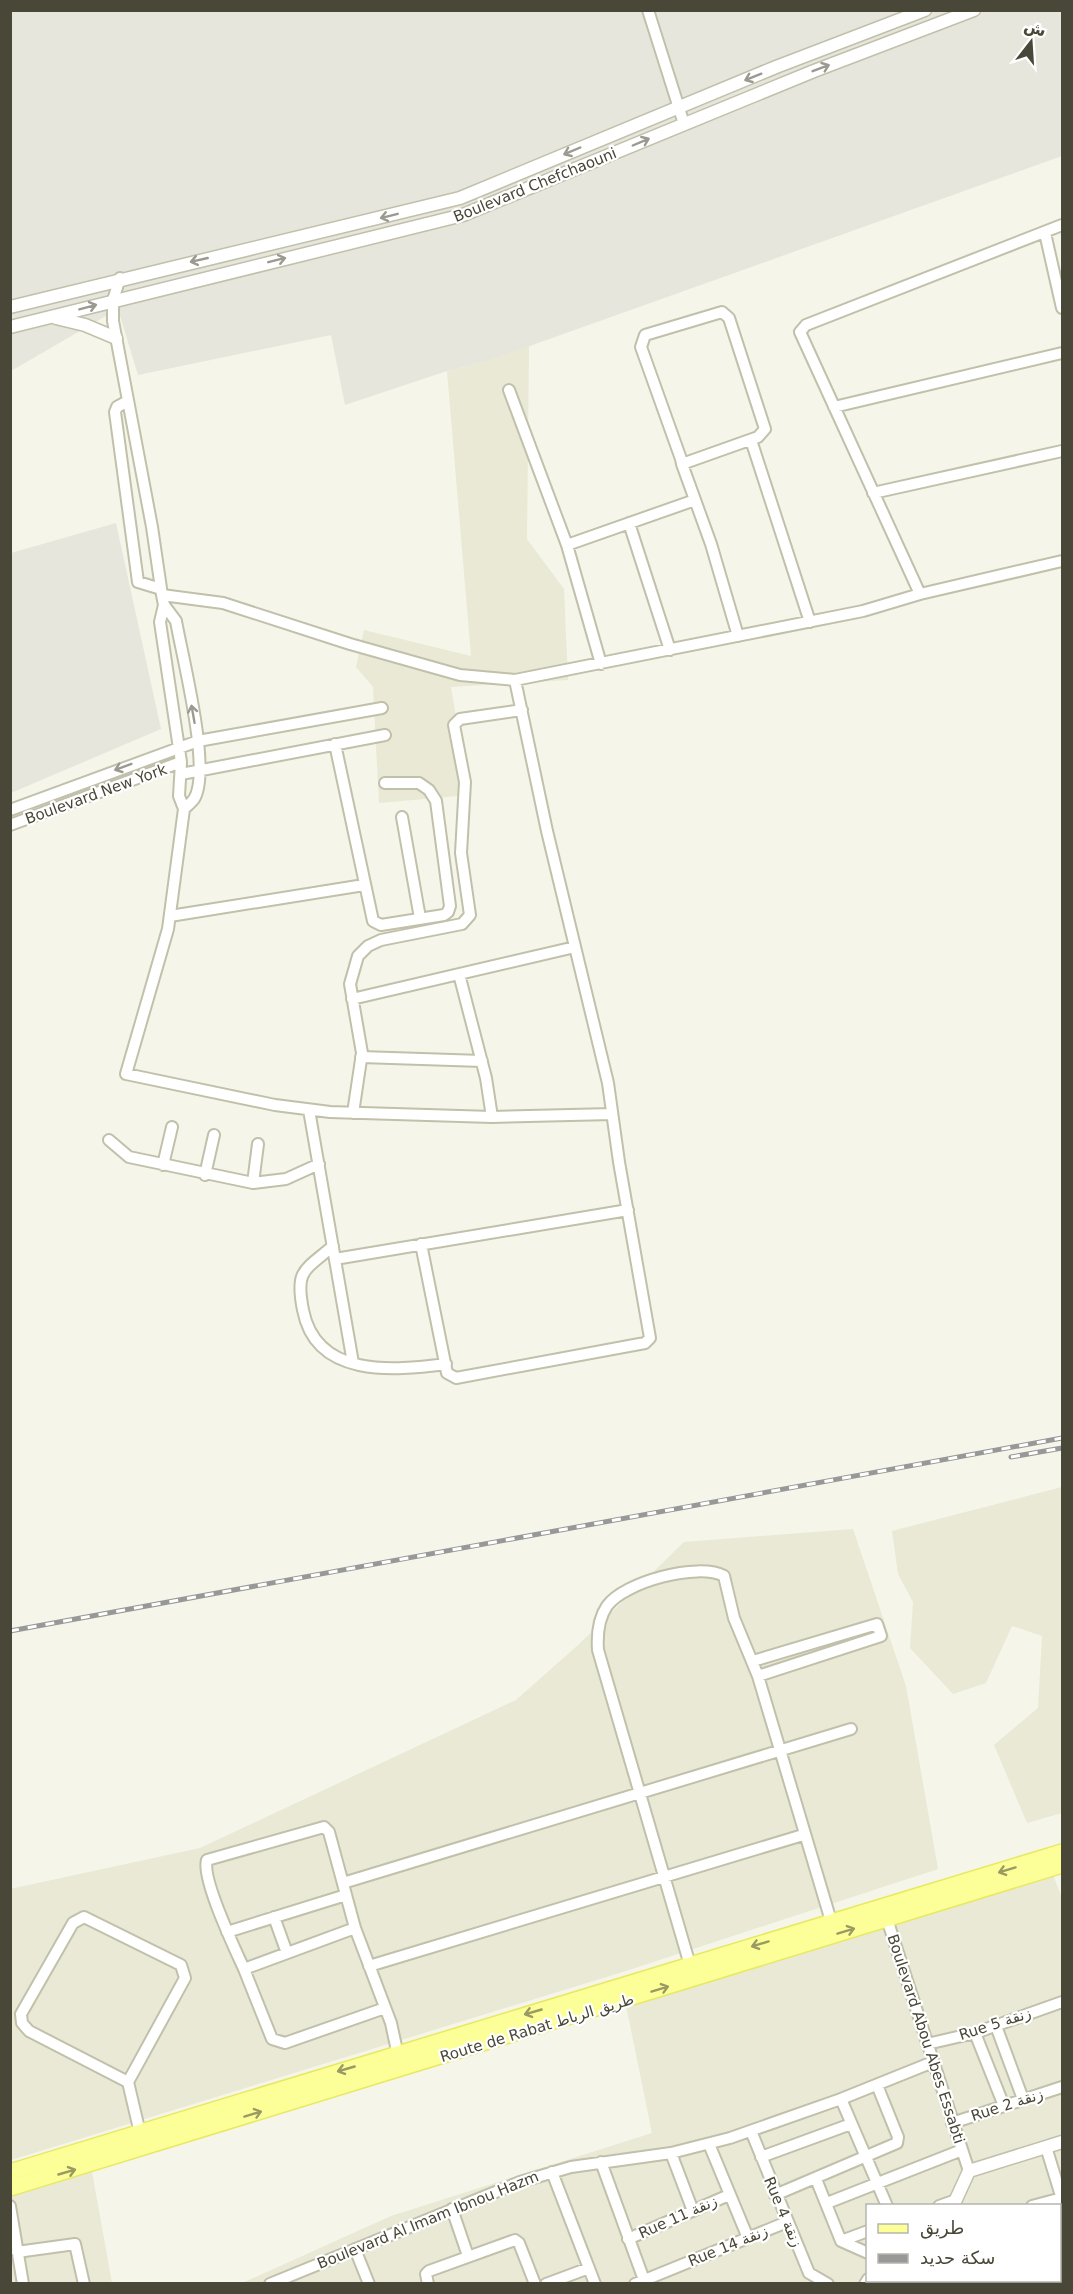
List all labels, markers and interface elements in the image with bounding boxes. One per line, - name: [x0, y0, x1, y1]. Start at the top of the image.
- north arrow: [1001, 12, 1061, 72]
- text: ش: [1022, 16, 1049, 40]
- one-way arrow: [811, 62, 830, 73]
- one-way arrow: [744, 72, 762, 83]
- one-way arrow: [631, 136, 650, 147]
- street label: Boulevard Chefchaouni: [451, 144, 619, 226]
- one-way arrow: [564, 146, 582, 157]
- one-way arrow: [380, 211, 399, 223]
- one-way arrow: [267, 254, 286, 266]
- one-way arrow: [190, 255, 209, 267]
- one-way arrow: [78, 301, 97, 313]
- one-way arrow: [187, 704, 198, 724]
- street label: Boulevard New York: [23, 760, 170, 828]
- one-way arrow: [114, 762, 133, 773]
- one-way arrow: [998, 1865, 1017, 1876]
- one-way arrow: [837, 1925, 856, 1936]
- street label: Boulevard Abou Abes Essabti: [884, 1932, 968, 2146]
- one-way arrow: [751, 1939, 770, 1950]
- one-way arrow: [650, 1983, 669, 1994]
- street label: Route de Rabat طريق الرباط: [438, 1990, 636, 2066]
- street label: Rue 5 زنقة: [957, 2004, 1033, 2044]
- one-way arrow: [524, 2007, 543, 2018]
- one-way arrow: [337, 2064, 356, 2076]
- street label: Rue 2 زنقة: [969, 2085, 1045, 2125]
- one-way arrow: [243, 2108, 262, 2119]
- one-way arrow: [57, 2166, 76, 2177]
- street label: Boulevard Al Imam Ibnou Hazm: [315, 2167, 541, 2273]
- street label: Rue 4 زنقة: [760, 2174, 806, 2250]
- street label: Rue 11 زنقة: [636, 2192, 720, 2242]
- legend: [866, 2204, 1061, 2282]
- text: طريق: [920, 2217, 964, 2239]
- street label: Rue 14 زنقة: [686, 2222, 770, 2270]
- text: سكة حديد: [920, 2247, 995, 2268]

